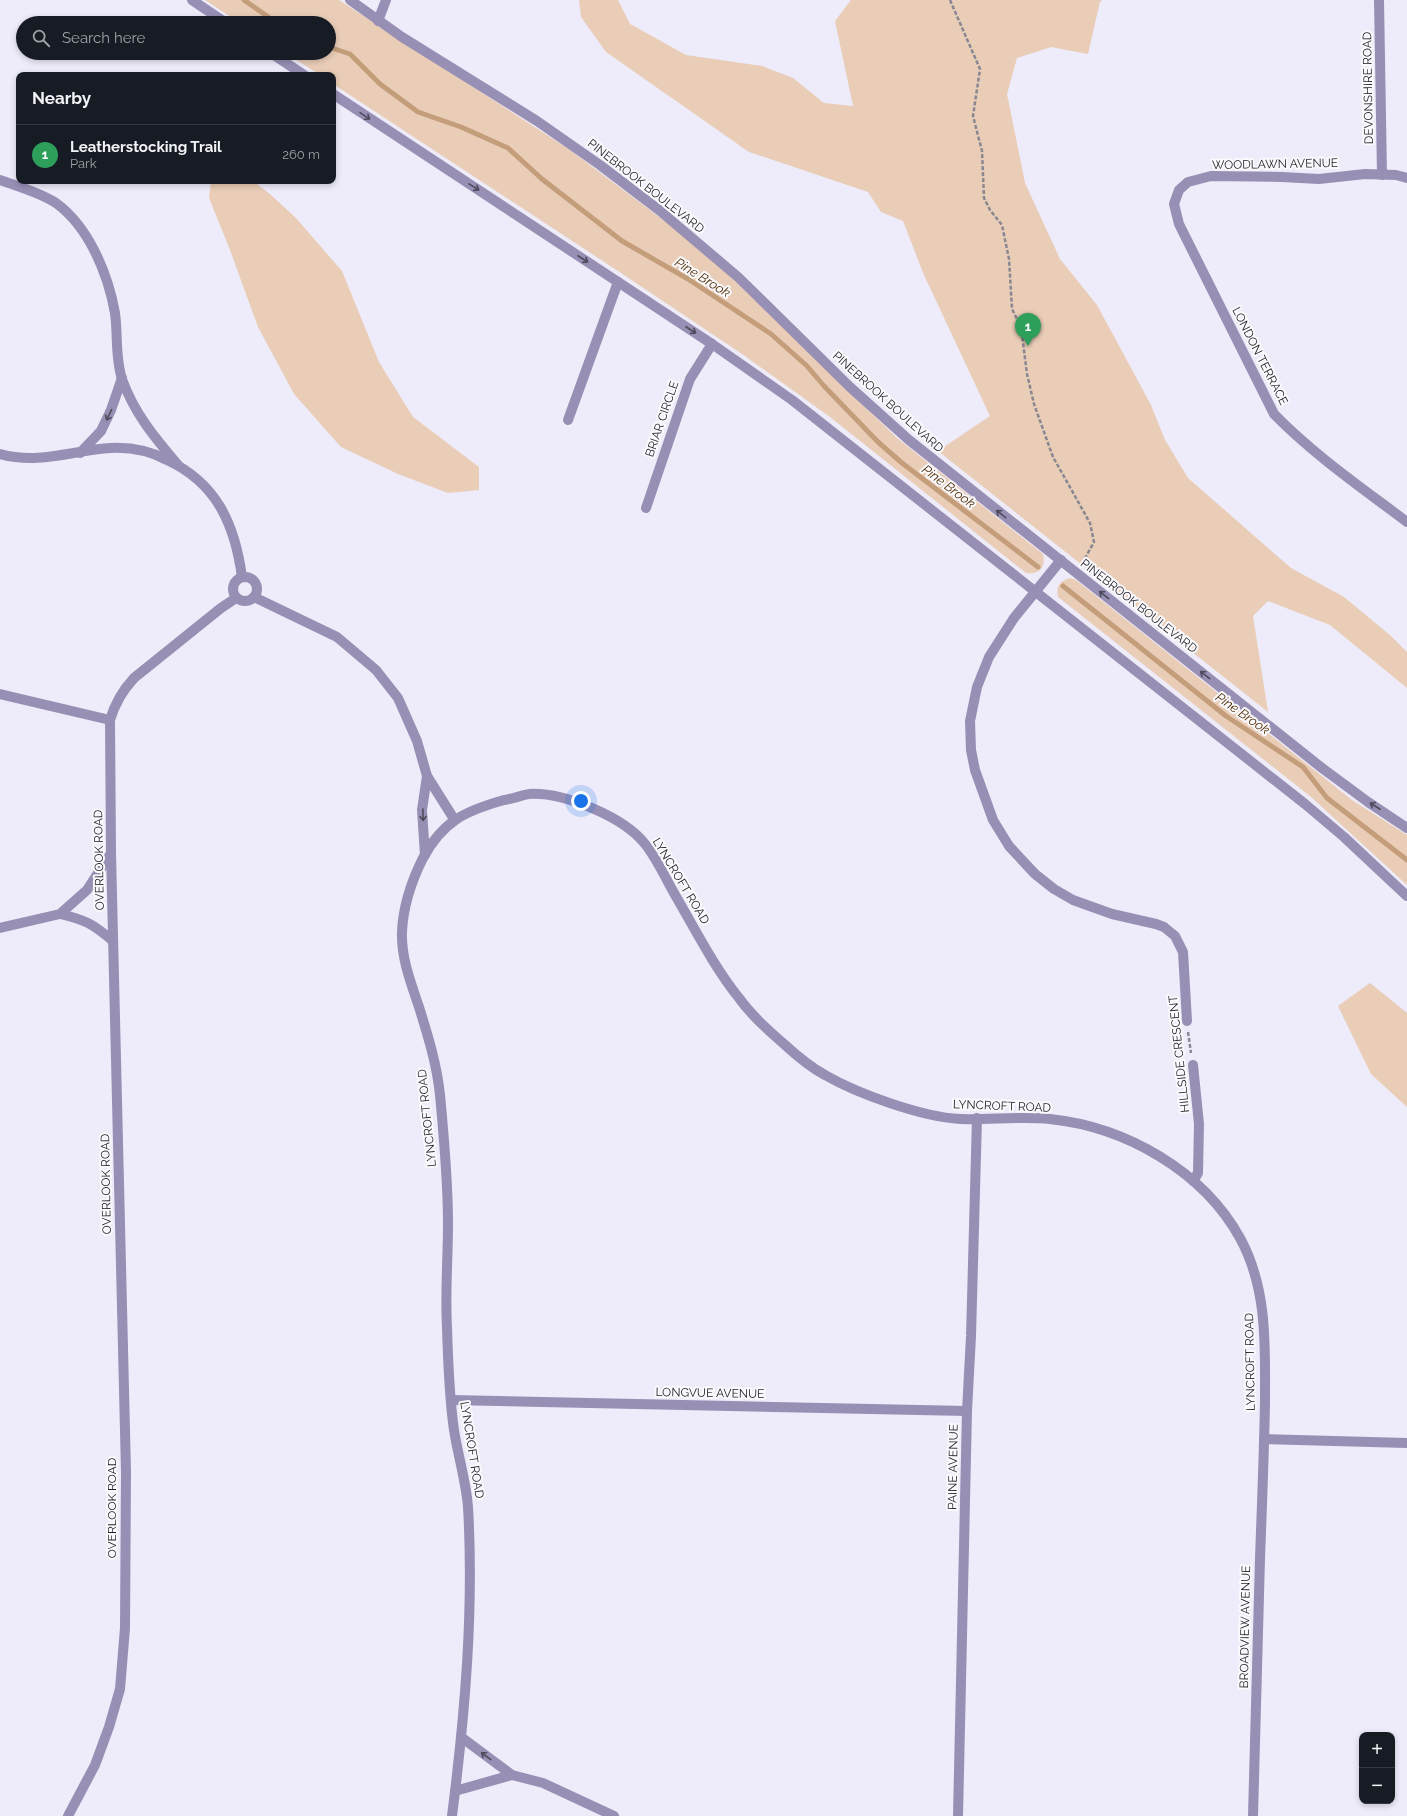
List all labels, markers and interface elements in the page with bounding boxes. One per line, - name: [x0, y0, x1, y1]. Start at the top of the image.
- search box: [16, 16, 336, 60]
- icon: search: [30, 27, 52, 49]
- text: Search here: [62, 29, 145, 47]
- street label: DEVONSHIRE ROAD: [1360, 31, 1376, 144]
- text: Nearby: [32, 88, 91, 108]
- one-way arrow: [360, 112, 371, 120]
- street label: PINEBROOK BOULEVARD: [585, 136, 707, 236]
- text: Leatherstocking Trail: [70, 138, 222, 156]
- text: 1: [42, 147, 48, 162]
- text: 260 m: [282, 147, 320, 162]
- text: Park: [70, 156, 97, 171]
- street label: WOODLAWN AVENUE: [1212, 156, 1338, 172]
- one-way arrow: [468, 184, 480, 192]
- one-way arrow: [577, 255, 588, 263]
- water label: Pine Brook: [672, 255, 733, 300]
- street label: LONDON TERRACE: [1229, 305, 1291, 407]
- pin: 1: [1015, 313, 1041, 346]
- one-way arrow: [685, 327, 697, 335]
- street label: PINEBROOK BOULEVARD: [830, 349, 946, 456]
- street label: BRIAR CIRCLE: [642, 379, 682, 459]
- one-way arrow: [105, 408, 112, 420]
- water label: Pine Brook: [919, 462, 978, 511]
- one-way arrow: [996, 510, 1007, 518]
- street label: PINEBROOK BOULEVARD: [1078, 556, 1200, 656]
- one-way arrow: [1098, 590, 1109, 599]
- one-way arrow: [1200, 671, 1211, 680]
- water label: Pine Brook: [1213, 689, 1273, 737]
- your location: [571, 791, 591, 811]
- one-way arrow: [1369, 802, 1380, 811]
- one-way arrow: [419, 808, 427, 821]
- street label: OVERLOOK ROAD: [91, 809, 107, 910]
- street label: LYNCROFT ROAD: [650, 835, 712, 927]
- street label: HILLSIDE CRESCENT: [1166, 994, 1192, 1113]
- street label: LYNCROFT ROAD: [415, 1068, 439, 1168]
- street label: LYNCROFT ROAD: [953, 1097, 1052, 1115]
- street label: OVERLOOK ROAD: [98, 1133, 114, 1234]
- street label: LYNCROFT ROAD: [1242, 1312, 1258, 1411]
- street label: LONGVUE AVENUE: [655, 1385, 765, 1401]
- street label: LYNCROFT ROAD: [457, 1400, 487, 1500]
- street label: PAINE AVENUE: [945, 1424, 961, 1510]
- street label: OVERLOOK ROAD: [105, 1457, 119, 1558]
- street label: BROADVIEW AVENUE: [1237, 1566, 1253, 1688]
- map controls: [1359, 1732, 1395, 1804]
- button: +: [1359, 1732, 1395, 1768]
- one-way arrow: [481, 1752, 492, 1761]
- button: −: [1359, 1768, 1395, 1804]

